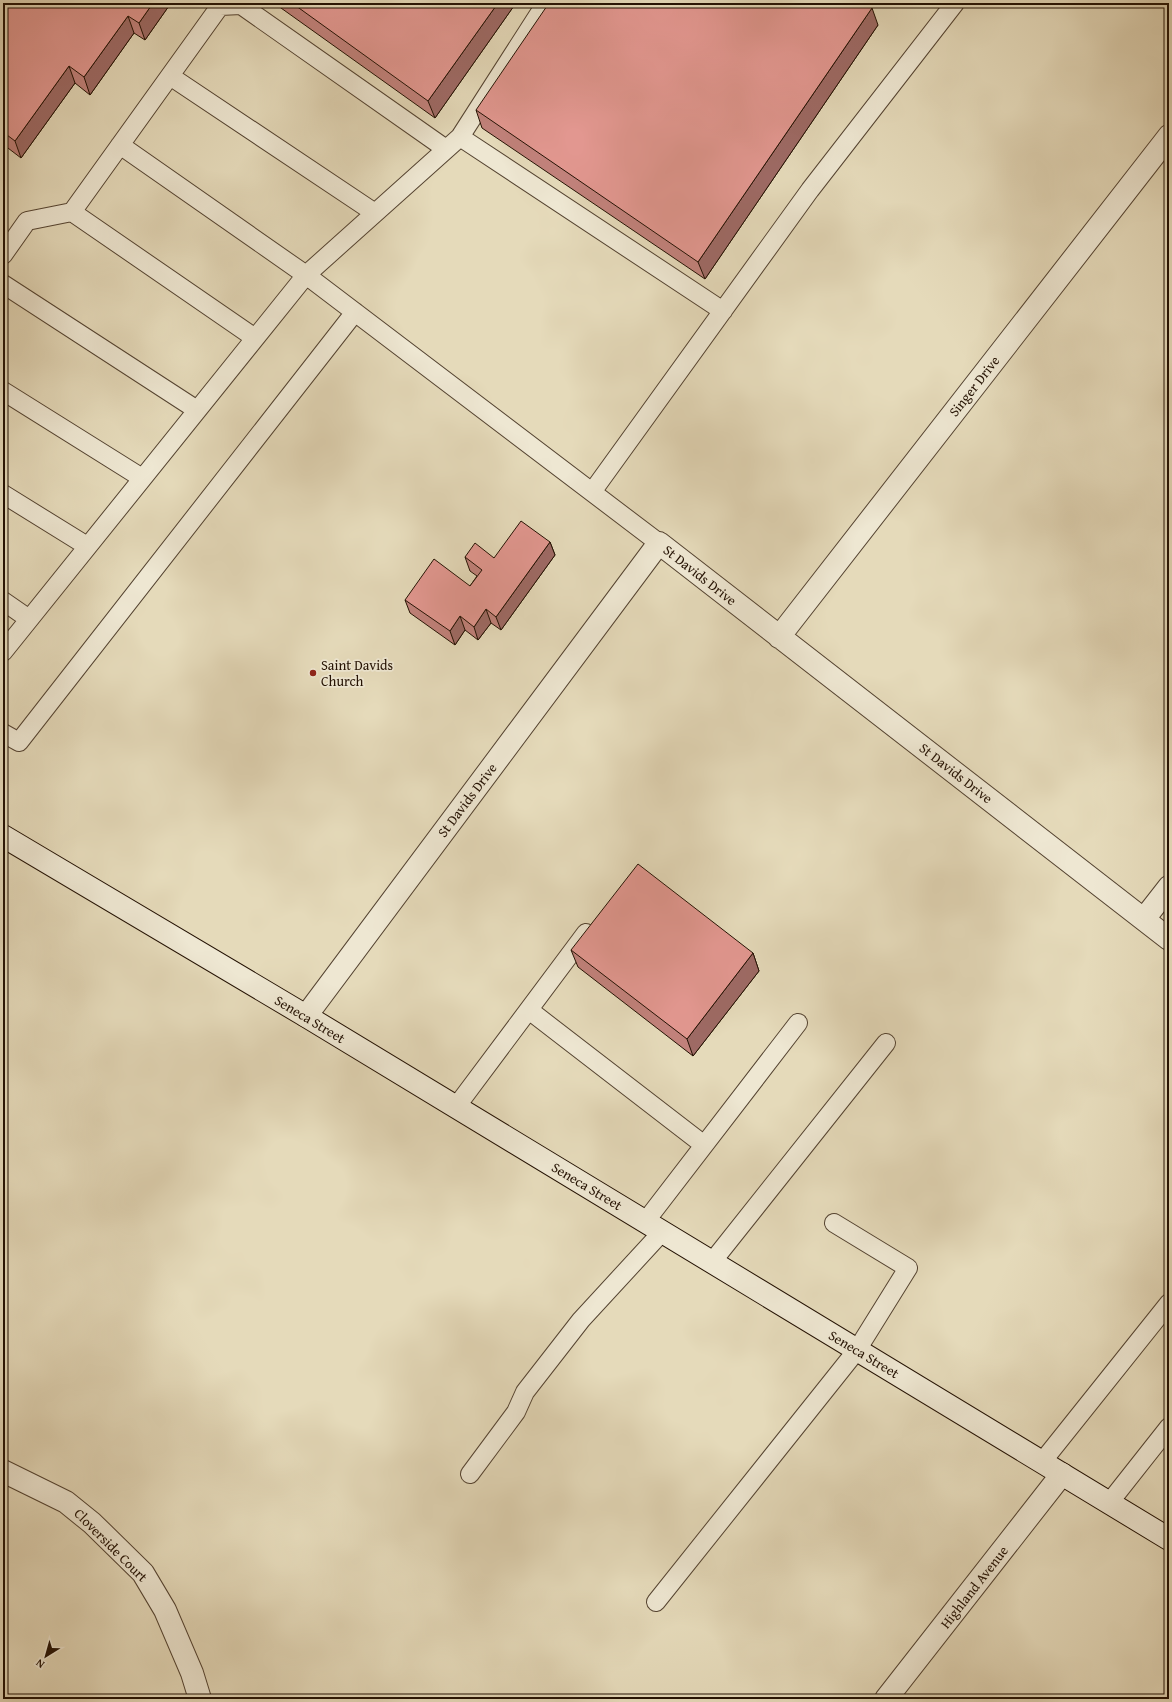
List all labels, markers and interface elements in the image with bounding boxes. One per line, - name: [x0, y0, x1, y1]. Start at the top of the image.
- street label: Singer Drive: [944, 351, 1004, 421]
- street label: St Davids Drive: [659, 540, 741, 610]
- place label: Saint Davids Church: [321, 655, 393, 691]
- marker: Saint Davids Church: [308, 668, 318, 678]
- street label: St Davids Drive: [915, 738, 997, 808]
- street label: St Davids Drive: [432, 758, 502, 841]
- street label: Seneca Street: [271, 990, 349, 1048]
- street label: Seneca Street: [548, 1157, 626, 1215]
- street label: Seneca Street: [825, 1325, 903, 1383]
- street label: Cloverside Court: [70, 1504, 152, 1586]
- street label: Highland Avenue: [935, 1541, 1013, 1633]
- north arrow: [26, 1636, 66, 1676]
- text: N: [32, 1655, 48, 1673]

